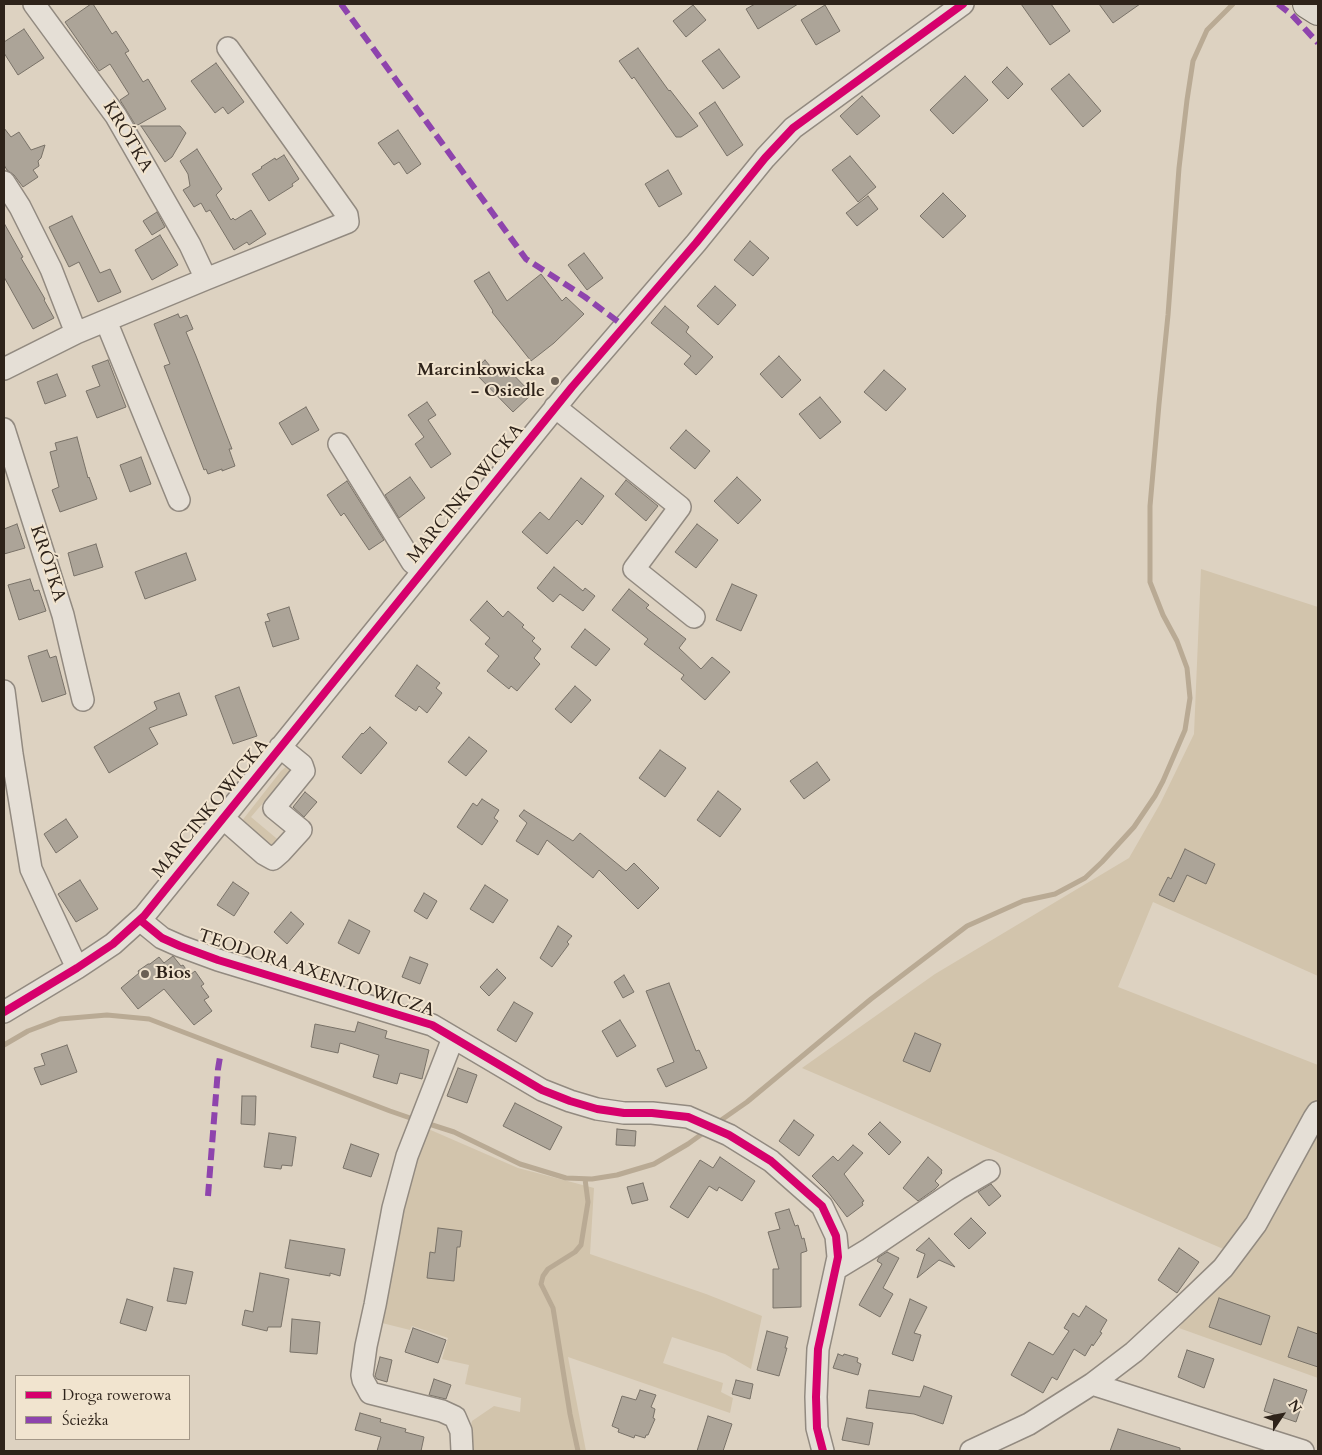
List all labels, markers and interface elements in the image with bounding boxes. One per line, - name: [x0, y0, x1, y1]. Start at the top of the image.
- street label: KRÓTKA: [97, 97, 157, 177]
- place label: Marcinkowicka - Osiedle: [417, 360, 545, 402]
- marker: Marcinkowicka - Osiedle: [549, 375, 561, 387]
- street label: MARCINKOWICKA: [403, 420, 529, 568]
- street label: KRÓTKA: [24, 523, 70, 605]
- street label: MARCINKOWICKA: [148, 735, 274, 883]
- street label: TEODORA AXENTOWICZA: [195, 925, 437, 1023]
- place label: Bios: [155, 963, 191, 985]
- marker: Bios: [139, 968, 151, 980]
- legend: [15, 1375, 190, 1440]
- text: Droga rowerowa: [62, 1385, 171, 1405]
- north arrow: [1257, 1390, 1307, 1440]
- text: N: [1284, 1396, 1306, 1417]
- text: Ścieżka: [62, 1410, 109, 1430]

